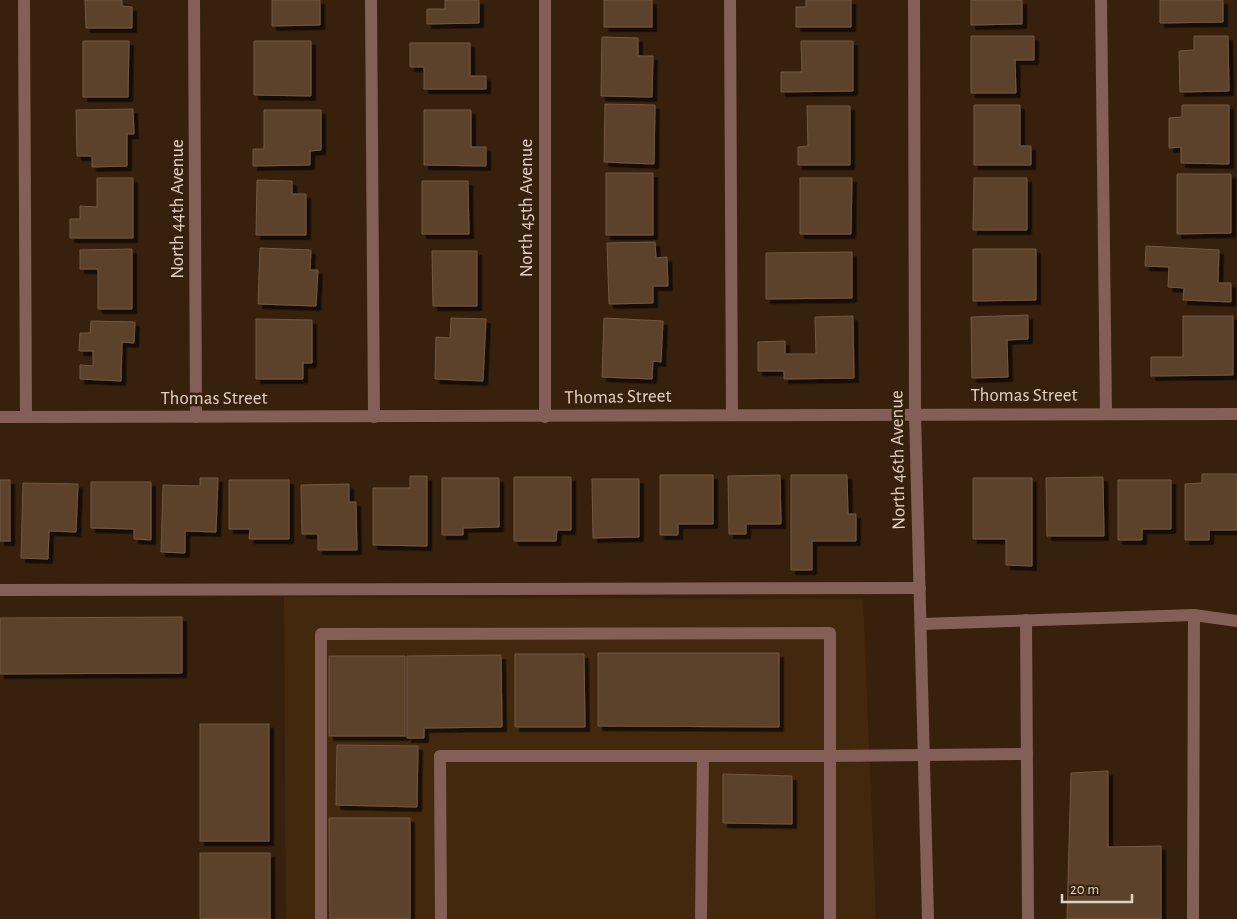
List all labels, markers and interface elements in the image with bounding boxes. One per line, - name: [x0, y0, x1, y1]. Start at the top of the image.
- street label: North 44th Avenue: [168, 139, 187, 279]
- street label: North 45th Avenue: [517, 139, 536, 277]
- street label: Thomas Street: [970, 386, 1078, 405]
- street label: Thomas Street: [564, 387, 672, 407]
- street label: Thomas Street: [160, 389, 268, 408]
- street label: North 46th Avenue: [887, 390, 909, 530]
- scale bar: [1062, 872, 1132, 904]
- text: 20 m: [1070, 882, 1099, 897]

